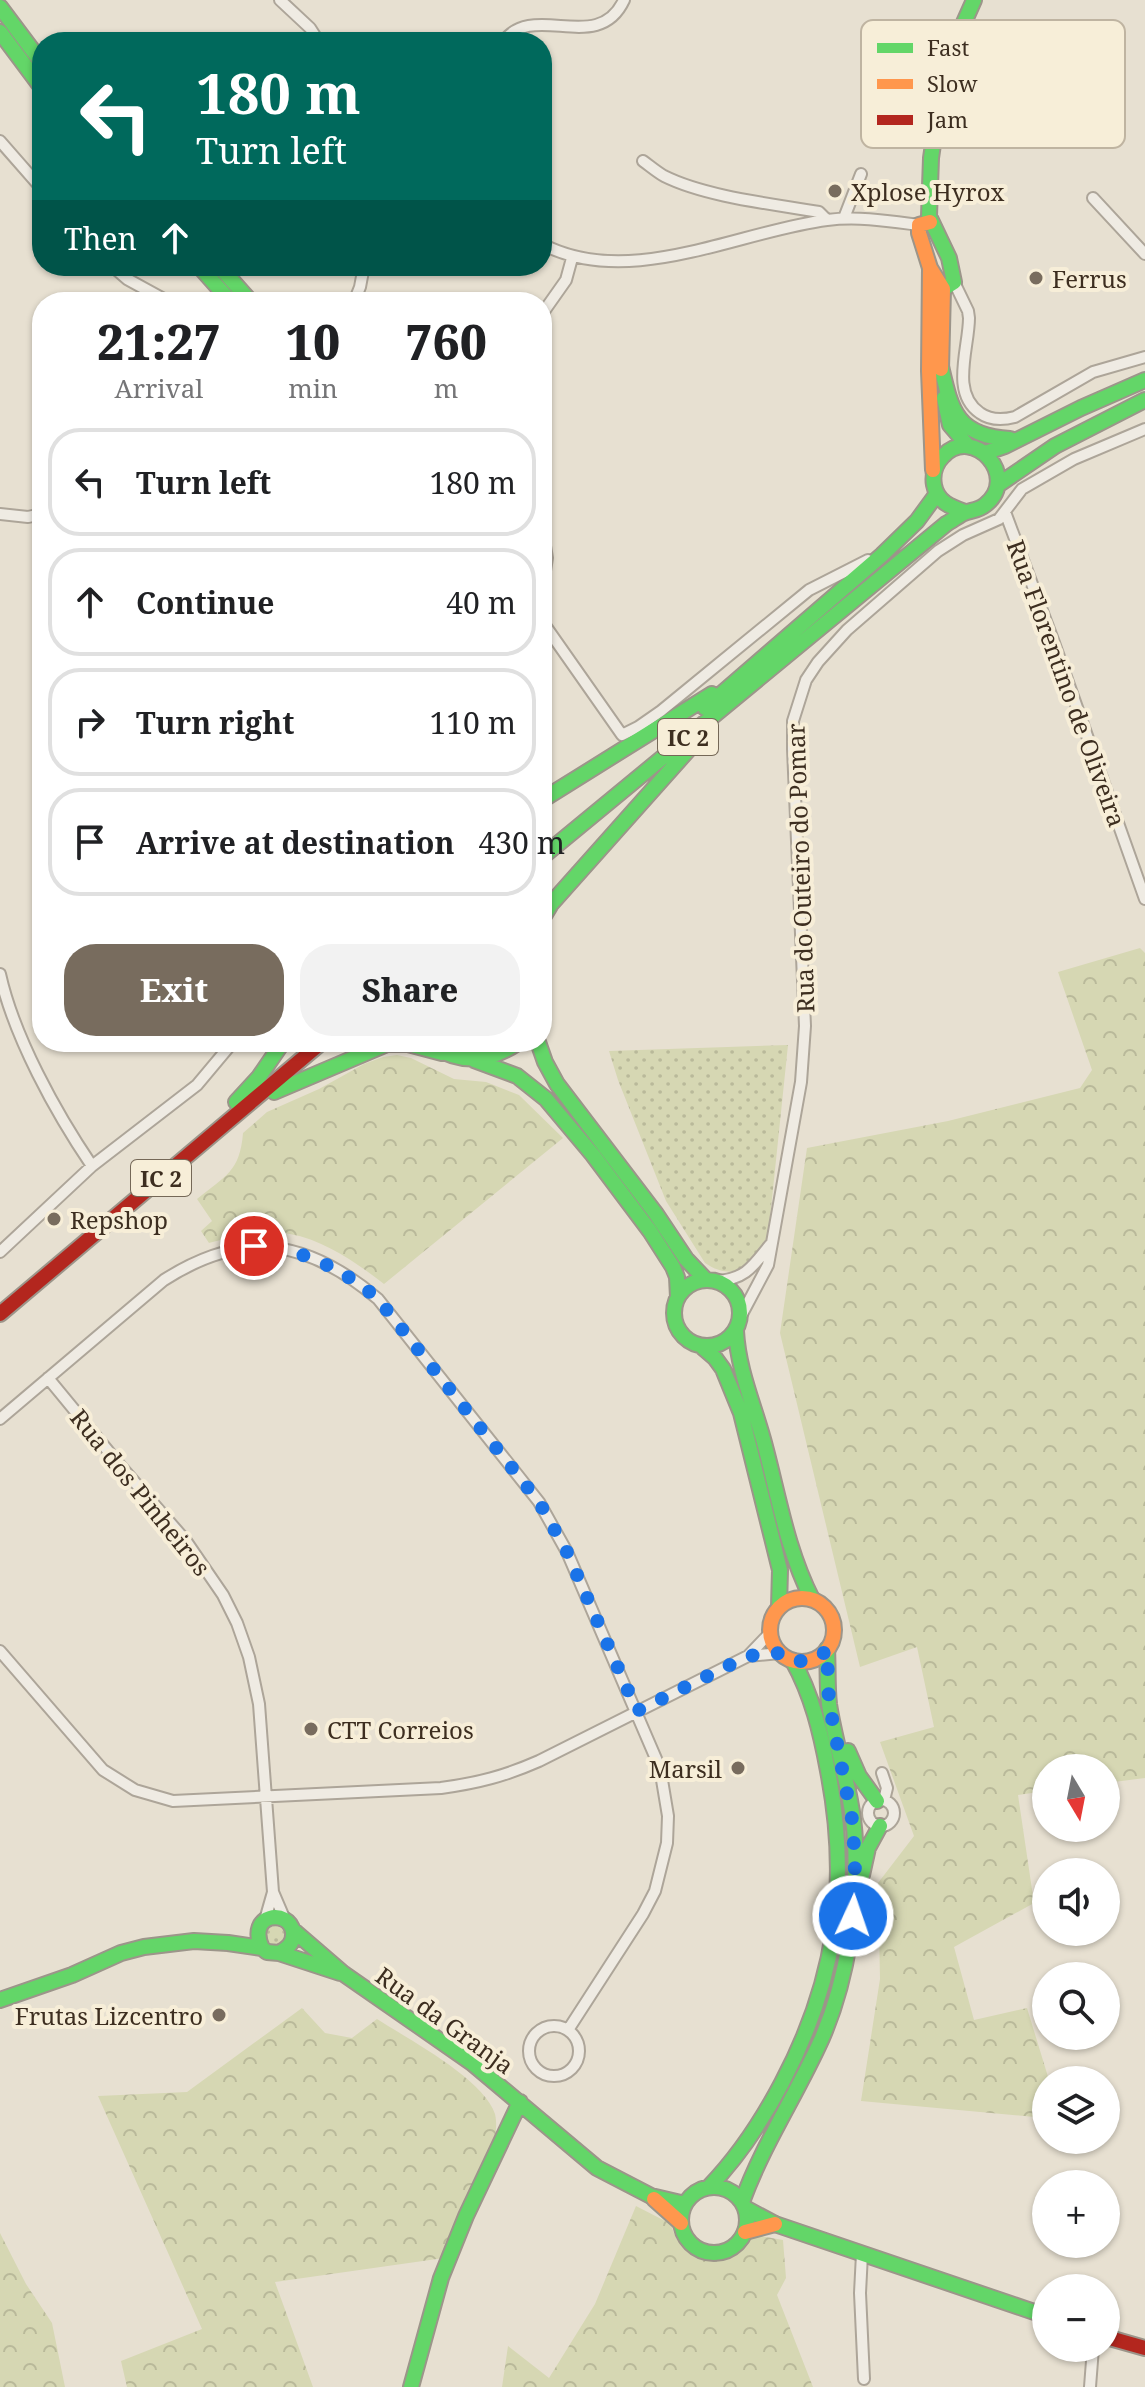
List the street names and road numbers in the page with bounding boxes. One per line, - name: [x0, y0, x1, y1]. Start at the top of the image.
- street label: Rua Florentino de Oliveira: [1000, 535, 1134, 831]
- road number: IC 2: [658, 719, 718, 755]
- street label: Rua do Outeiro do Pomar: [778, 723, 822, 1013]
- road number: IC 2: [131, 1160, 191, 1196]
- street label: Rua dos Pinheiros: [63, 1402, 219, 1582]
- street label: Rua da Granja: [369, 1959, 521, 2081]

